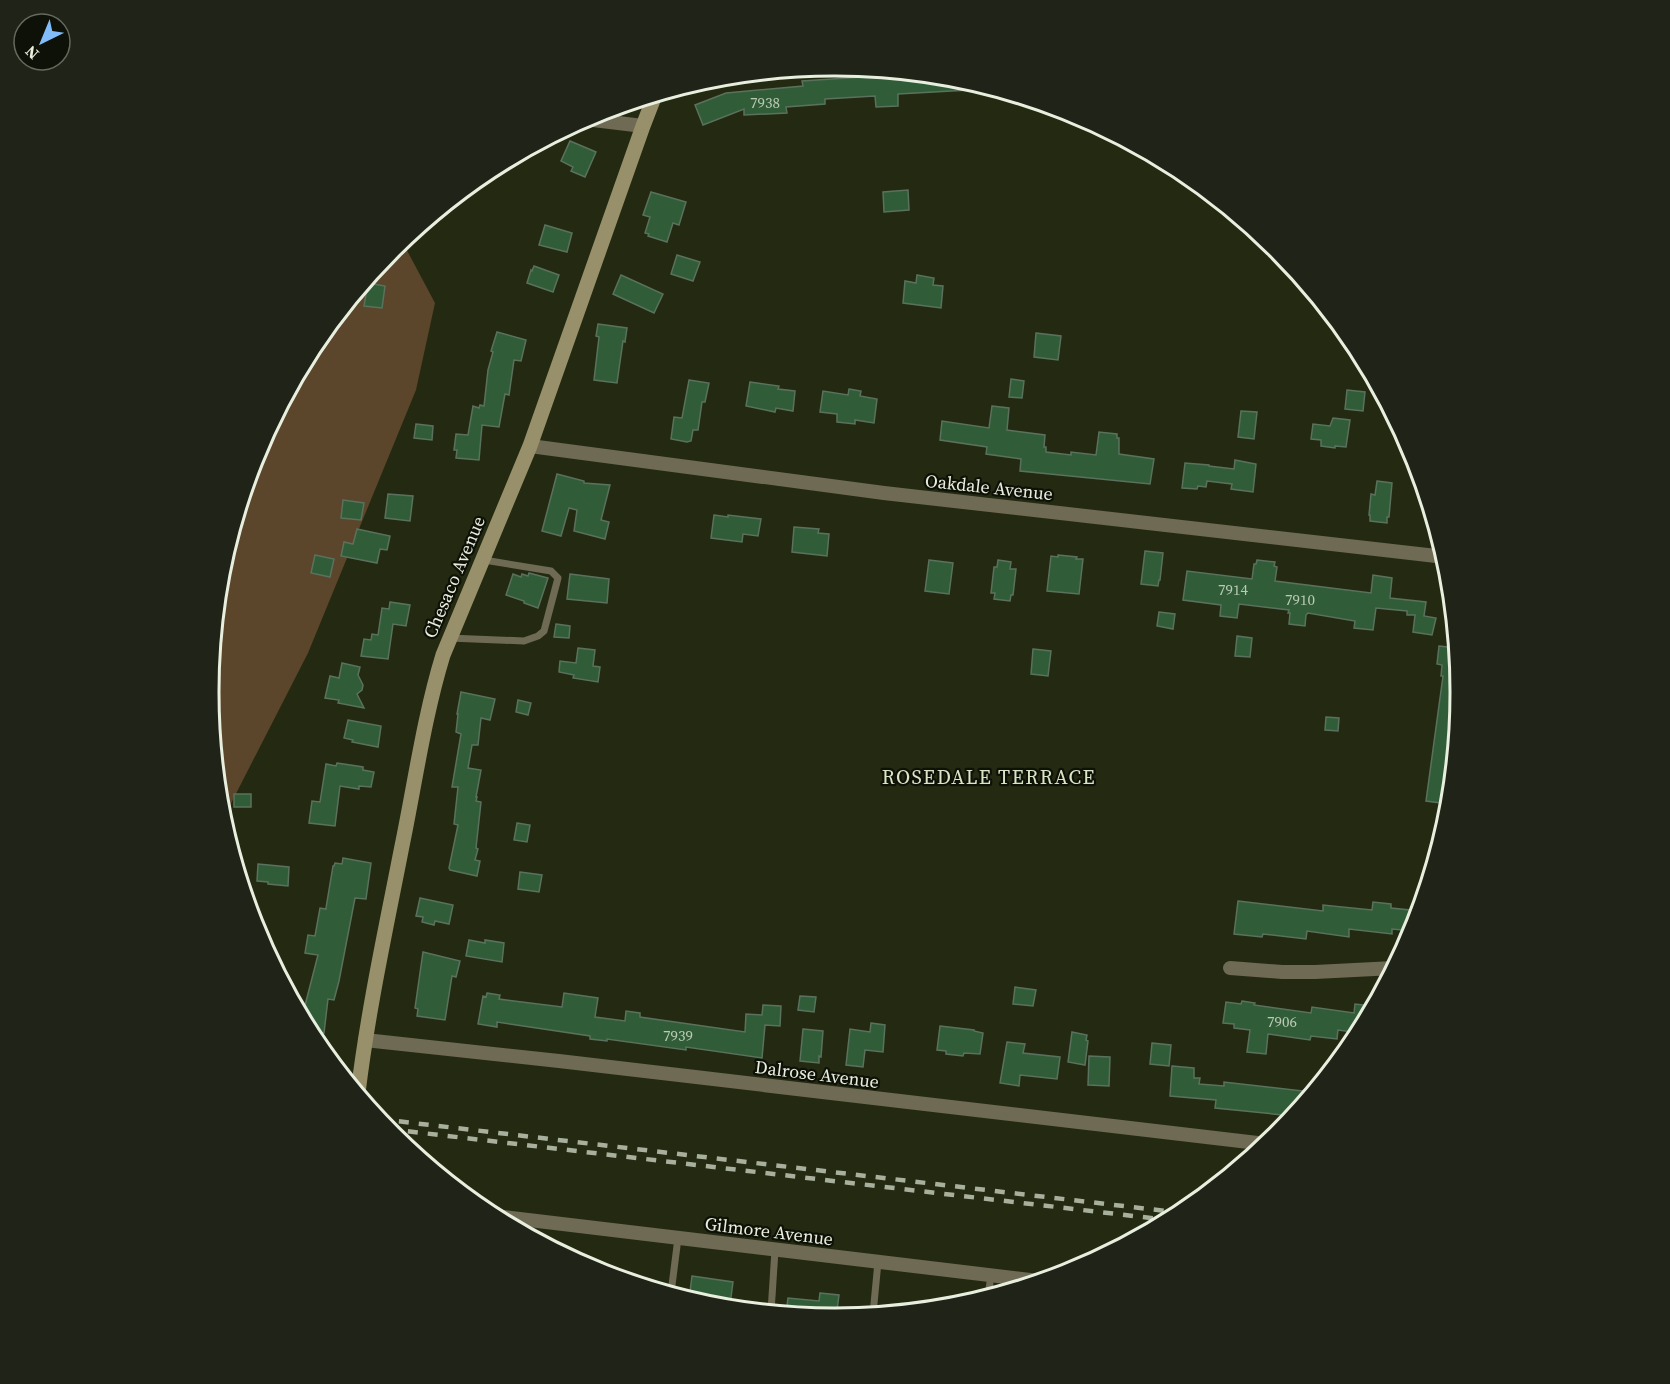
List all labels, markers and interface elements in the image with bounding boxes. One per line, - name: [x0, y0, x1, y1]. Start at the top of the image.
- north arrow: [12, 12, 72, 72]
- text: N: [20, 41, 44, 65]
- house number: 7938: [750, 92, 780, 113]
- street label: Oakdale Avenue: [924, 468, 1054, 506]
- street label: Chesaco Avenue: [417, 512, 491, 642]
- house number: 7914: [1218, 579, 1248, 600]
- house number: 7910: [1285, 589, 1315, 610]
- district label: ROSEDALE TERRACE: [882, 763, 1096, 791]
- house number: 7906: [1267, 1011, 1297, 1032]
- house number: 7939: [663, 1025, 693, 1046]
- street label: Dalrose Avenue: [753, 1054, 881, 1094]
- street label: Gilmore Avenue: [703, 1211, 835, 1251]

